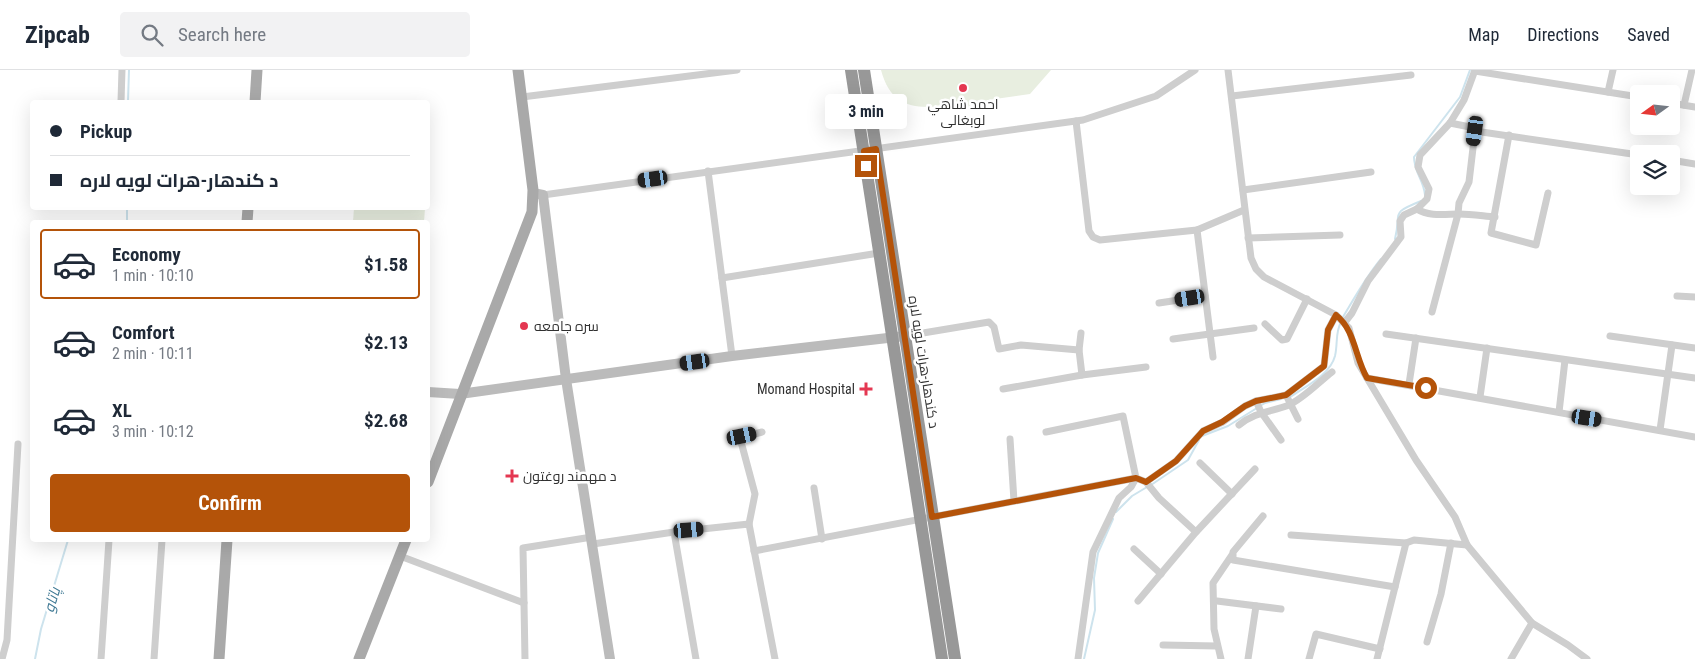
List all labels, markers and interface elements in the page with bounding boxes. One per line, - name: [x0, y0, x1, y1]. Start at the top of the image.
- search box: [120, 12, 470, 57]
- text: Zipcab: [25, 21, 90, 49]
- icon: search: [138, 21, 166, 49]
- text: Search here: [178, 23, 266, 46]
- text: Map: [1468, 24, 1499, 45]
- text: Directions: [1527, 24, 1599, 45]
- text: Saved: [1627, 24, 1670, 45]
- marker: احمد شاهي لوبغالی: [957, 82, 969, 94]
- north arrow: [1630, 85, 1680, 135]
- map controls: [1630, 85, 1680, 195]
- callout: 3 min: [825, 93, 907, 128]
- place label: احمد شاهي لوبغالی: [928, 96, 998, 128]
- text: 3 min: [848, 102, 884, 121]
- car: [1465, 115, 1484, 147]
- text: Pickup: [80, 120, 132, 143]
- button: layers: [1630, 145, 1680, 195]
- route end: [855, 155, 877, 177]
- text: د کندهار-هرات لويه لاره: [80, 169, 278, 192]
- car: [637, 169, 668, 189]
- icon: car: [52, 242, 97, 287]
- text: Economy: [112, 243, 181, 266]
- text: $1.58: [364, 253, 408, 276]
- text: 1 min · 10:10: [112, 266, 194, 285]
- car: [1174, 288, 1205, 308]
- street label: د کندهار-هرات لويه لاره: [906, 295, 942, 429]
- place label: سره جامعه: [534, 318, 599, 334]
- icon: car: [52, 320, 97, 365]
- marker: سره جامعه: [518, 320, 530, 332]
- text: Comfort: [112, 321, 175, 344]
- text: $2.13: [364, 331, 408, 354]
- text: 2 min · 10:11: [112, 344, 194, 363]
- car: [679, 352, 710, 372]
- route start: [1415, 377, 1437, 399]
- place label: Momand Hospital: [757, 381, 855, 397]
- marker: Momand Hospital: [859, 382, 873, 396]
- icon: car: [52, 398, 97, 443]
- text: XL: [112, 399, 132, 422]
- car: [1571, 408, 1602, 428]
- text: $2.68: [364, 409, 408, 432]
- text: 3 min · 10:12: [112, 422, 194, 441]
- car: [725, 426, 758, 446]
- place label: د مهمند روغتون: [523, 468, 617, 484]
- marker: د مهمند روغتون: [505, 469, 519, 483]
- button: Confirm: [50, 474, 410, 532]
- car: [673, 521, 704, 539]
- water label: پاتاو: [40, 585, 65, 615]

